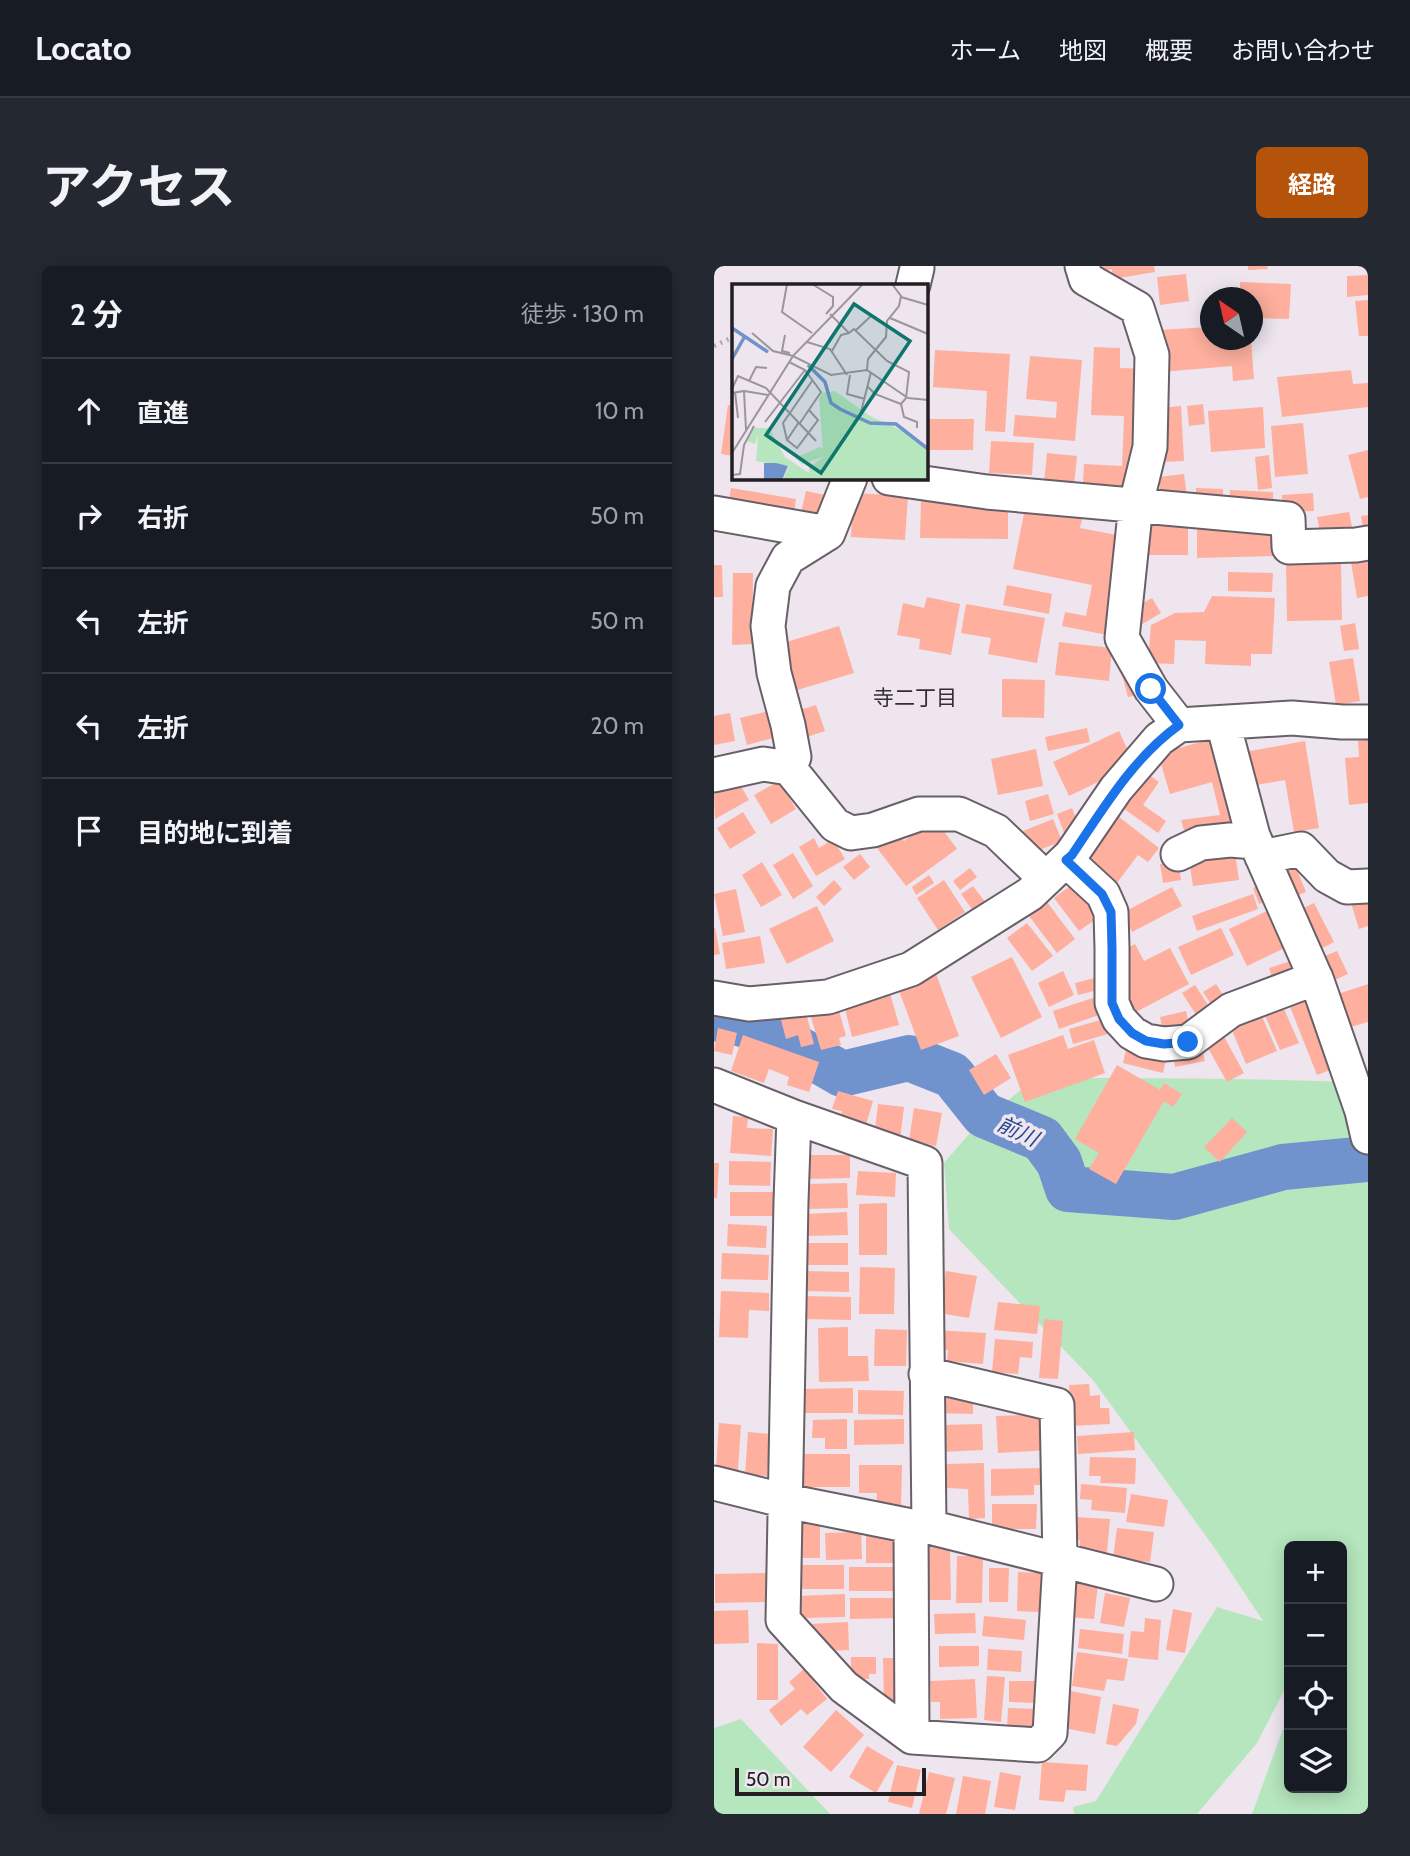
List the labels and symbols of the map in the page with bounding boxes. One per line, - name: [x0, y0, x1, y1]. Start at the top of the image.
- inset map: [732, 284, 928, 480]
- north arrow: [1200, 287, 1263, 350]
- route start: [1135, 673, 1166, 704]
- district label: 寺二丁目: [873, 685, 957, 710]
- route end: [1172, 1026, 1203, 1057]
- water label: 前川: [994, 1111, 1044, 1152]
- scale bar: [735, 1765, 926, 1797]

